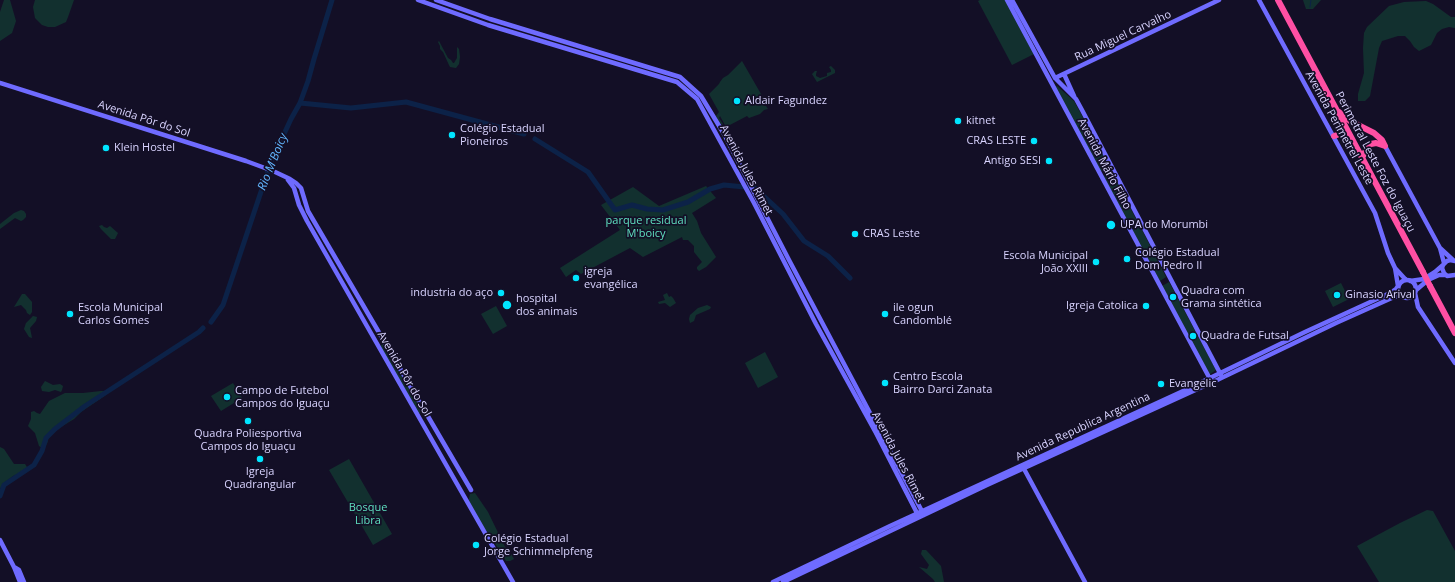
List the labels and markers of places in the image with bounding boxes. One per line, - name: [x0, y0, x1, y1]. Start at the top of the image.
- place label: Aldair Fagundez: [745, 94, 827, 108]
- marker: Aldair Fagundez: [732, 96, 742, 106]
- place label: kitnet: [966, 114, 995, 128]
- marker: kitnet: [953, 116, 963, 126]
- place label: Colégio Estadual Pioneiros: [460, 122, 544, 148]
- marker: Colégio Estadual Pioneiros: [447, 130, 457, 140]
- place label: CRAS LESTE: [966, 134, 1026, 148]
- marker: CRAS LESTE: [1029, 136, 1039, 146]
- place label: Klein Hostel: [114, 141, 175, 155]
- marker: Klein Hostel: [101, 143, 111, 153]
- place label: Antigo SESI: [984, 154, 1041, 168]
- marker: Antigo SESI: [1044, 156, 1054, 166]
- place label: UPA do Morumbi: [1120, 218, 1208, 232]
- marker: UPA do Morumbi: [1105, 219, 1117, 231]
- place label: CRAS Leste: [863, 227, 920, 241]
- marker: CRAS Leste: [850, 229, 860, 239]
- place label: Colégio Estadual Dom Pedro II: [1135, 246, 1219, 272]
- place label: Escola Municipal João XXIII: [1003, 249, 1088, 275]
- marker: Colégio Estadual Dom Pedro II: [1122, 254, 1132, 264]
- marker: Escola Municipal João XXIII: [1091, 257, 1101, 267]
- place label: igreja evangélica: [584, 265, 638, 291]
- marker: igreja evangélica: [571, 273, 581, 283]
- place label: Quadra com Grama sintética: [1181, 284, 1262, 310]
- place label: industria do aço: [410, 286, 493, 300]
- marker: industria do aço: [496, 288, 506, 298]
- place label: Ginasio Arival: [1345, 288, 1415, 302]
- marker: Ginasio Arival: [1332, 290, 1342, 300]
- place label: hospital dos animais: [516, 292, 577, 318]
- marker: Quadra com Grama sintética: [1168, 292, 1178, 302]
- marker: hospital dos animais: [501, 299, 513, 311]
- place label: Igreja Catolica: [1066, 299, 1138, 313]
- place label: Escola Municipal Carlos Gomes: [78, 301, 163, 327]
- place label: ile ogun Candomblé: [893, 301, 952, 327]
- marker: Igreja Catolica: [1141, 301, 1151, 311]
- marker: Escola Municipal Carlos Gomes: [65, 309, 75, 319]
- marker: ile ogun Candomblé: [880, 309, 890, 319]
- place label: Quadra de Futsal: [1201, 329, 1289, 343]
- marker: Quadra de Futsal: [1188, 331, 1198, 341]
- place label: Centro Escola Bairro Darci Zanata: [893, 370, 992, 396]
- place label: Evangelic: [1169, 377, 1216, 391]
- marker: Centro Escola Bairro Darci Zanata: [880, 378, 890, 388]
- marker: Evangelic: [1156, 379, 1166, 389]
- place label: Campo de Futebol Campos do Iguaçu: [235, 384, 330, 410]
- marker: Campo de Futebol Campos do Iguaçu: [222, 392, 232, 402]
- marker: Quadra Poliesportiva Campos do Iguaçu: [243, 416, 253, 426]
- place label: Quadra Poliesportiva Campos do Iguaçu: [194, 427, 302, 453]
- marker: Igreja Quadrangular: [255, 454, 265, 464]
- place label: Igreja Quadrangular: [224, 465, 296, 491]
- place label: Colégio Estadual Jorge Schimmelpfeng: [484, 532, 593, 558]
- marker: Colégio Estadual Jorge Schimmelpfeng: [471, 540, 481, 550]

